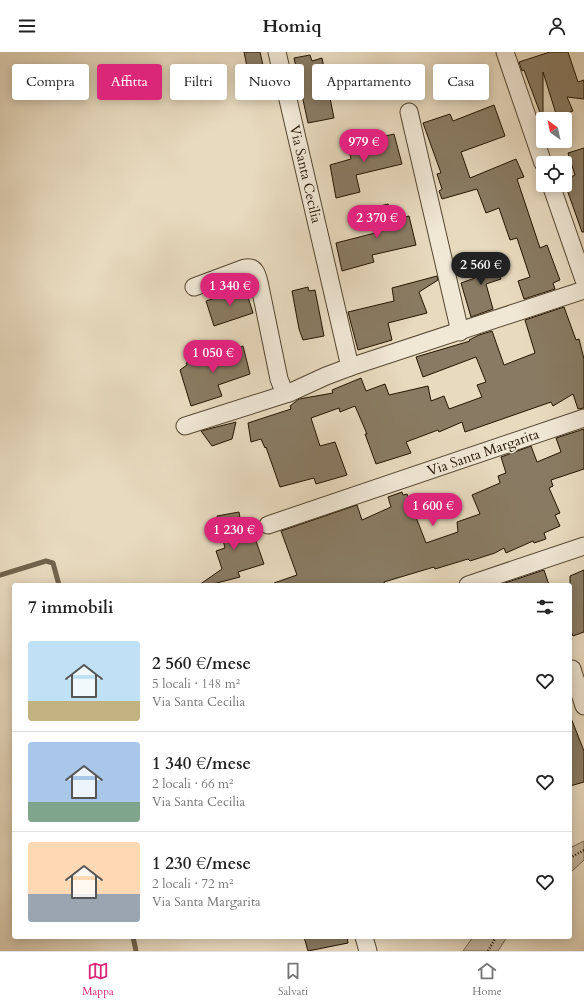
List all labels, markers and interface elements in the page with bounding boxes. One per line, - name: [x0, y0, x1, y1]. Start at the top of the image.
- text: Homiq: [263, 14, 321, 39]
- icon: menu: [16, 15, 38, 37]
- icon: person: [546, 15, 568, 37]
- chip: Compra: [12, 64, 89, 100]
- chip: Affitta: [97, 64, 162, 100]
- chip: Filtri: [170, 64, 227, 100]
- chip: Nuovo: [235, 64, 304, 100]
- chip: Appartamento: [312, 64, 425, 100]
- chip: Casa: [433, 64, 489, 100]
- north arrow: [536, 112, 572, 148]
- map controls: [536, 112, 572, 192]
- street label: Via Santa Cecilia: [285, 123, 326, 225]
- pin: 979 €: [336, 129, 392, 163]
- text: 979 €: [348, 133, 380, 151]
- button: locate: [536, 156, 572, 192]
- pin: 2 370 €: [340, 205, 414, 239]
- text: 2 370 €: [356, 209, 398, 227]
- pin: 2 560 €: [444, 252, 518, 286]
- text: 2 560 €: [460, 256, 502, 274]
- pin: 1 340 €: [193, 273, 267, 307]
- text: 1 340 €: [209, 277, 251, 295]
- pin: 1 050 €: [176, 340, 250, 374]
- text: 1 050 €: [192, 344, 234, 362]
- street label: Via Santa Margarita: [425, 424, 542, 481]
- pin: 1 600 €: [396, 493, 470, 527]
- text: 1 600 €: [412, 497, 454, 515]
- pin: 1 230 €: [197, 517, 271, 551]
- text: 1 230 €: [213, 521, 255, 539]
- text: 7 immobili: [28, 596, 113, 619]
- icon: filters: [534, 596, 556, 618]
- text: 2 560 €/mese: [152, 652, 251, 675]
- icon: home: [60, 657, 108, 705]
- icon: heart: [534, 670, 556, 692]
- text: 5 locali · 148 m²: [152, 675, 240, 693]
- text: Via Santa Cecilia: [152, 693, 245, 711]
- text: 1 340 €/mese: [152, 752, 251, 775]
- icon: home: [60, 758, 108, 806]
- icon: heart: [534, 771, 556, 793]
- text: 2 locali · 66 m²: [152, 775, 233, 793]
- text: Via Santa Cecilia: [152, 793, 245, 811]
- text: 1 230 €/mese: [152, 852, 251, 875]
- icon: home: [60, 858, 108, 906]
- icon: heart: [534, 871, 556, 893]
- text: 2 locali · 72 m²: [152, 875, 233, 893]
- text: Via Santa Margarita: [152, 893, 261, 911]
- tab: Mappa: [82, 960, 114, 999]
- tab: Salvati: [278, 960, 308, 999]
- tab: Home: [472, 960, 502, 999]

